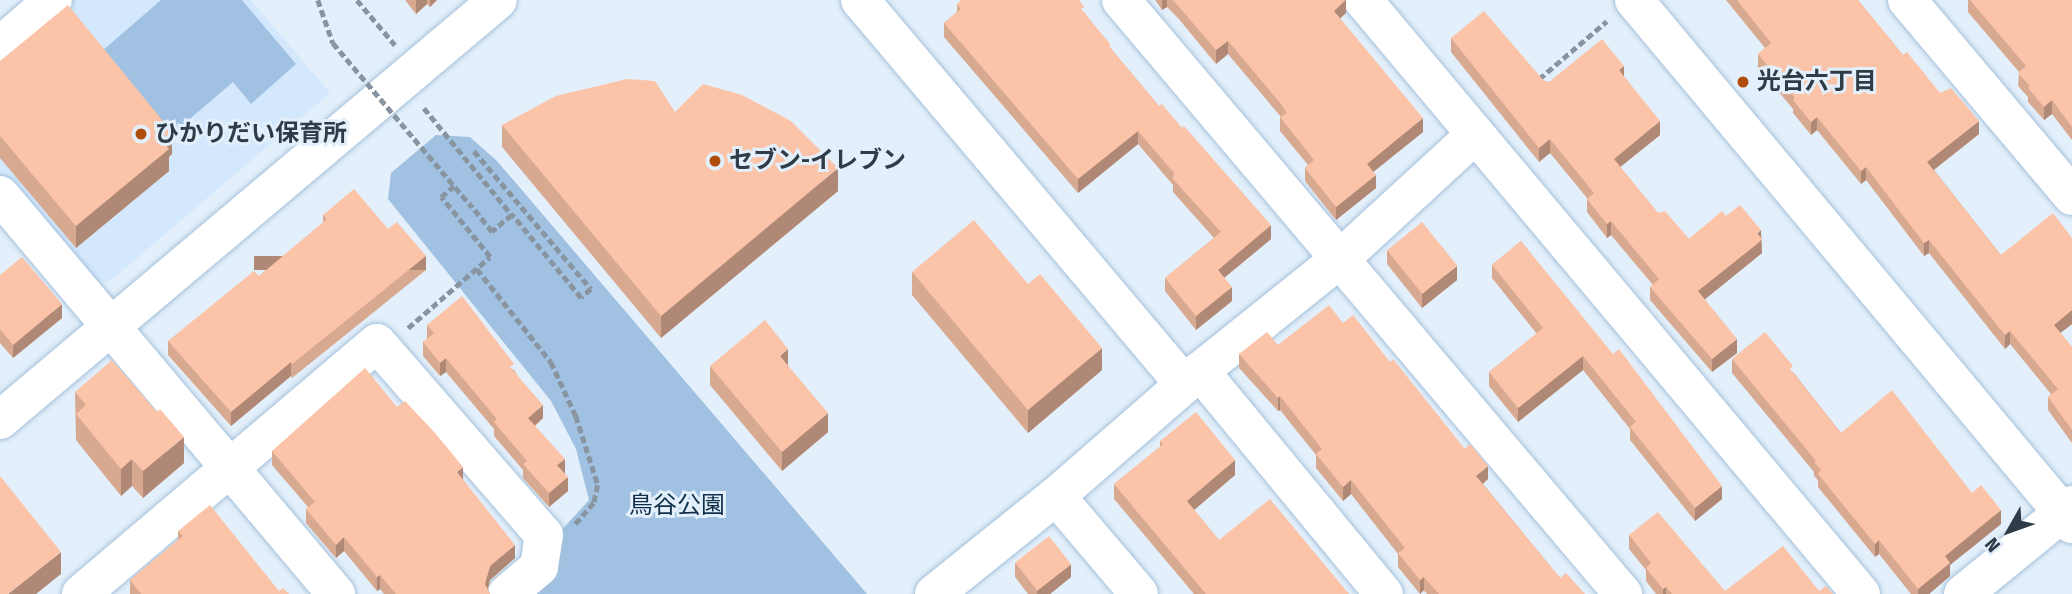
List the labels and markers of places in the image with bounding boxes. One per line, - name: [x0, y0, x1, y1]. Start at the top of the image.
- place label: 光台六丁目: [1757, 68, 1877, 96]
- marker: 光台六丁目: [1735, 74, 1751, 90]
- place label: ひかりだい保育所: [155, 120, 347, 148]
- marker: ひかりだい保育所: [133, 126, 149, 142]
- place label: セブン-イレブン: [729, 147, 906, 175]
- marker: セブン-イレブン: [707, 153, 723, 169]

